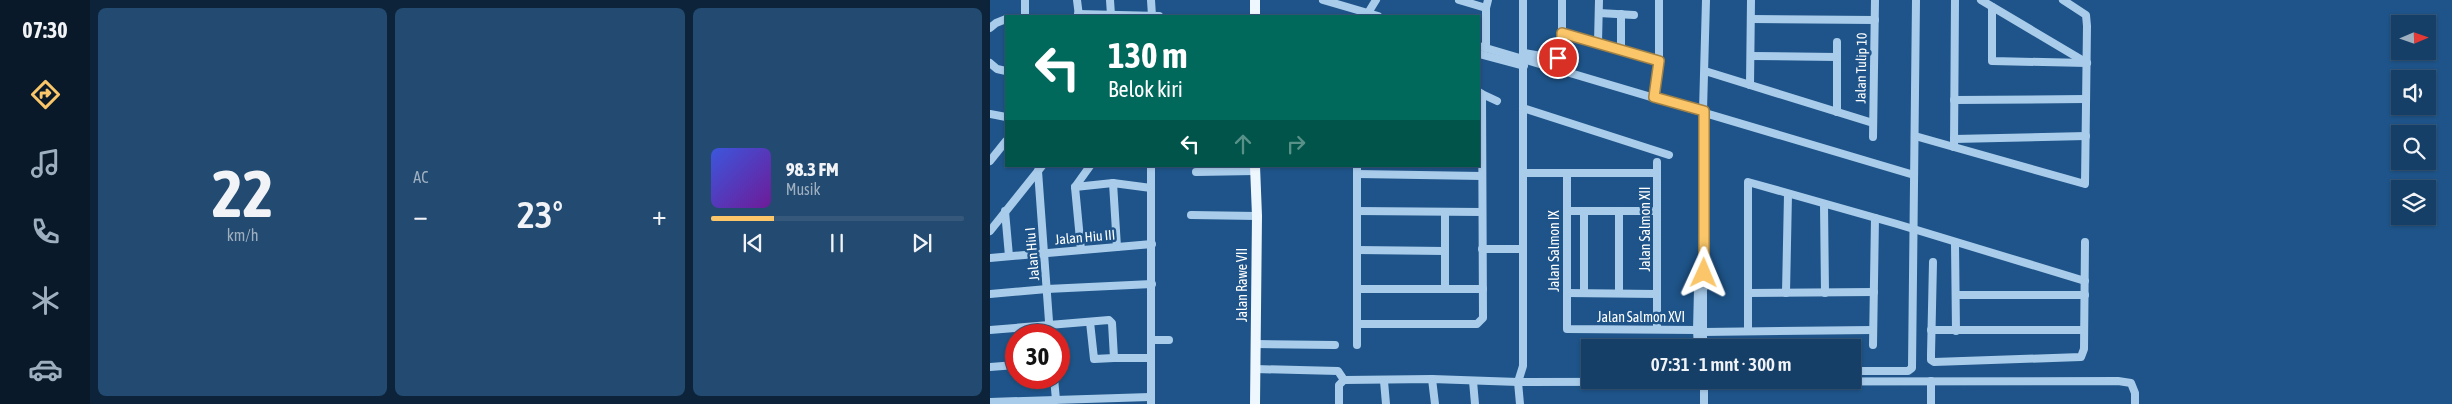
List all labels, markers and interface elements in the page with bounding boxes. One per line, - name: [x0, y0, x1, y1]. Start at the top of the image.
- north arrow: [2391, 15, 2436, 60]
- map controls: [2391, 15, 2436, 225]
- text: 07:30: [22, 17, 68, 43]
- street label: Jalan Tulip 10: [1852, 32, 1870, 104]
- icon: left: [1025, 35, 1090, 100]
- text: 130 m: [1108, 35, 1187, 75]
- pin: [1537, 37, 1579, 79]
- icon: arrive: [1544, 44, 1572, 72]
- button: sound: [2391, 70, 2436, 115]
- text: Belok kiri: [1108, 76, 1183, 102]
- icon: directions: [28, 77, 63, 112]
- button: search: [2391, 125, 2436, 170]
- icon: left: [1176, 130, 1204, 158]
- icon: ahead: [1229, 130, 1257, 158]
- icon: right: [1282, 130, 1310, 158]
- icon: music: [28, 146, 63, 181]
- text: 22: [212, 156, 273, 231]
- text: 98.3 FM: [786, 158, 839, 180]
- text: AC: [413, 168, 428, 186]
- text: Musik: [786, 180, 820, 198]
- button: layers: [2391, 180, 2436, 225]
- street label: Jalan Salmon XII: [1637, 187, 1653, 271]
- text: 23°: [517, 193, 563, 236]
- text: −: [413, 199, 428, 231]
- text: +: [652, 199, 667, 231]
- street label: Jalan Salmon IX: [1546, 210, 1562, 292]
- icon: phone: [28, 214, 63, 249]
- text: km/h: [227, 226, 259, 244]
- street label: Jalan Hiu III: [1054, 226, 1116, 248]
- street label: Jalan Hiu I: [1022, 227, 1042, 281]
- icon: previous: [739, 229, 767, 257]
- icon: pause: [823, 229, 851, 257]
- icon: next: [908, 229, 936, 257]
- position arrow: [1677, 246, 1729, 298]
- street label: Jalan Rawe VII: [1234, 248, 1250, 322]
- icon: climate: [28, 283, 63, 318]
- street label: Jalan Salmon XVI: [1597, 309, 1685, 325]
- speed limit sign: 30: [1005, 324, 1070, 389]
- icon: car: [28, 352, 63, 387]
- text: 07:31 · 1 mnt · 300 m: [1651, 353, 1791, 375]

